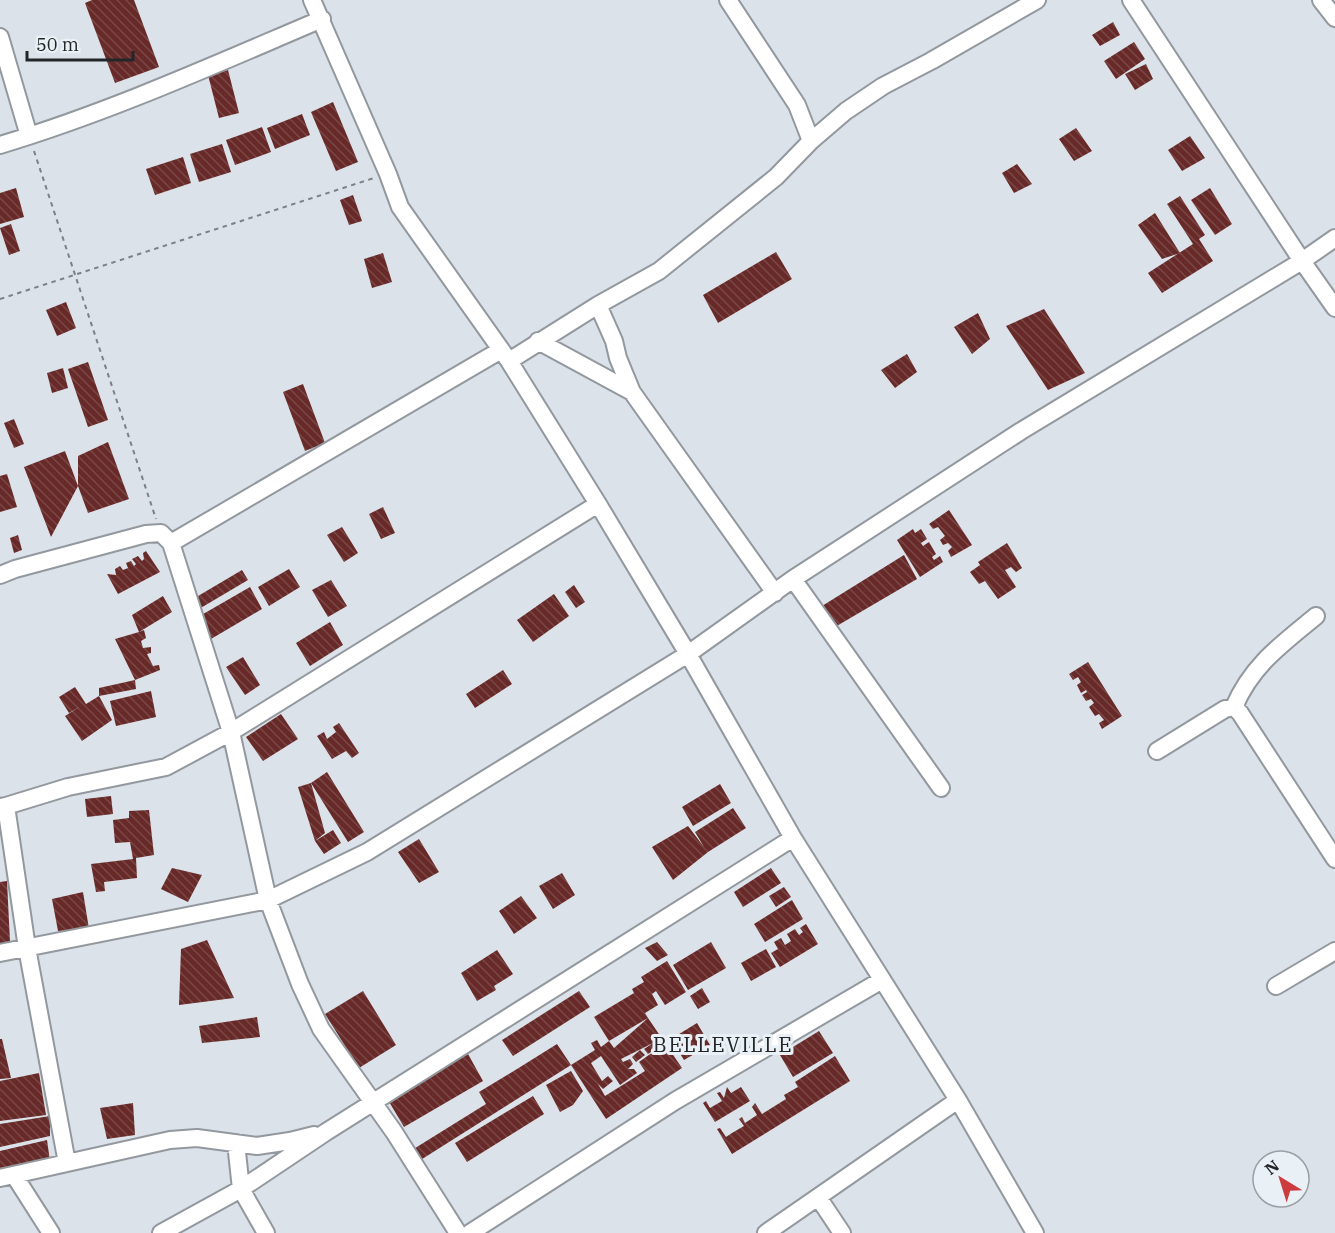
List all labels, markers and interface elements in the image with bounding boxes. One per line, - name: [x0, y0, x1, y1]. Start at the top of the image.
- scale bar: [27, 24, 134, 62]
- text: 50 m: [36, 33, 79, 56]
- district label: BELLEVILLE: [653, 1030, 793, 1058]
- north arrow: [1251, 1149, 1311, 1209]
- text: N: [1261, 1155, 1283, 1179]

